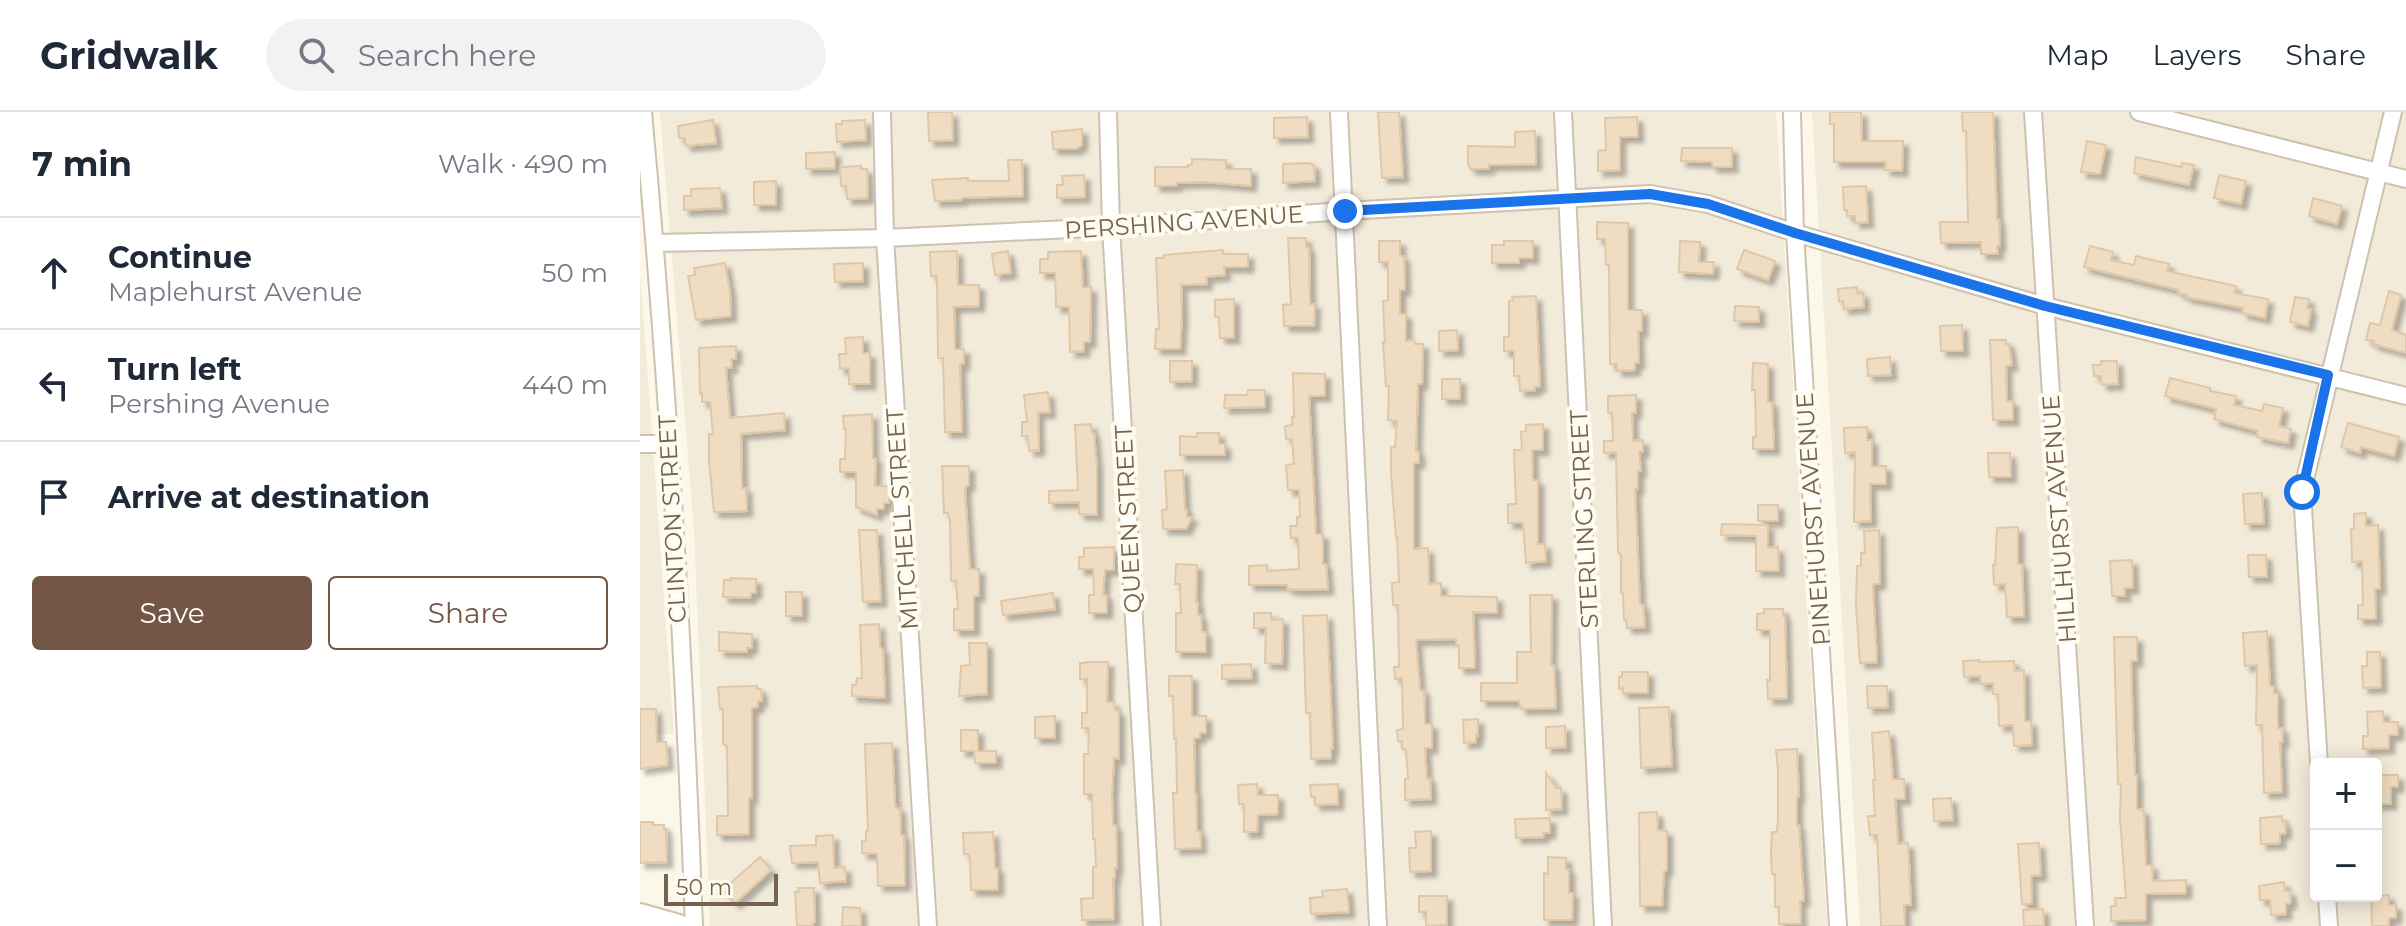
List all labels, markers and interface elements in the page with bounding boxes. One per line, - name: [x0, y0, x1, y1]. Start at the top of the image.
- search box: [266, 19, 826, 91]
- text: Gridwalk: [40, 32, 218, 79]
- icon: search: [294, 33, 338, 77]
- text: Search here: [358, 37, 536, 74]
- text: Map: [2046, 38, 2109, 72]
- text: Layers: [2153, 38, 2242, 72]
- text: Share: [2286, 38, 2366, 72]
- text: 7 min: [32, 143, 132, 185]
- text: Walk · 490 m: [438, 148, 608, 180]
- route end: [1327, 193, 1363, 229]
- street label: PERSHING AVENUE: [1063, 199, 1305, 245]
- text: Continue: [108, 239, 252, 276]
- icon: ahead: [32, 251, 76, 295]
- text: 50 m: [542, 257, 608, 289]
- text: Maplehurst Avenue: [108, 276, 362, 308]
- text: Turn left: [108, 351, 241, 388]
- icon: left: [32, 363, 76, 407]
- text: 440 m: [522, 369, 608, 401]
- text: Pershing Avenue: [108, 388, 330, 420]
- street label: PINEHURST AVENUE: [1790, 391, 1836, 647]
- street label: HILLHURST AVENUE: [2036, 394, 2082, 644]
- street label: MITCHELL STREET: [880, 407, 924, 631]
- street label: STERLING STREET: [1564, 409, 1604, 629]
- street label: CLINTON STREET: [652, 414, 692, 624]
- street label: QUEEN STREET: [1109, 424, 1147, 614]
- route start: [2284, 474, 2320, 510]
- icon: arrive: [32, 475, 76, 519]
- text: Arrive at destination: [108, 479, 430, 516]
- button: Save: [32, 576, 312, 650]
- button: Share: [328, 576, 608, 650]
- map controls: [2310, 758, 2382, 902]
- button: +: [2310, 758, 2382, 830]
- button: −: [2310, 830, 2382, 902]
- scale bar: [664, 870, 778, 906]
- text: 50 m: [676, 874, 732, 901]

